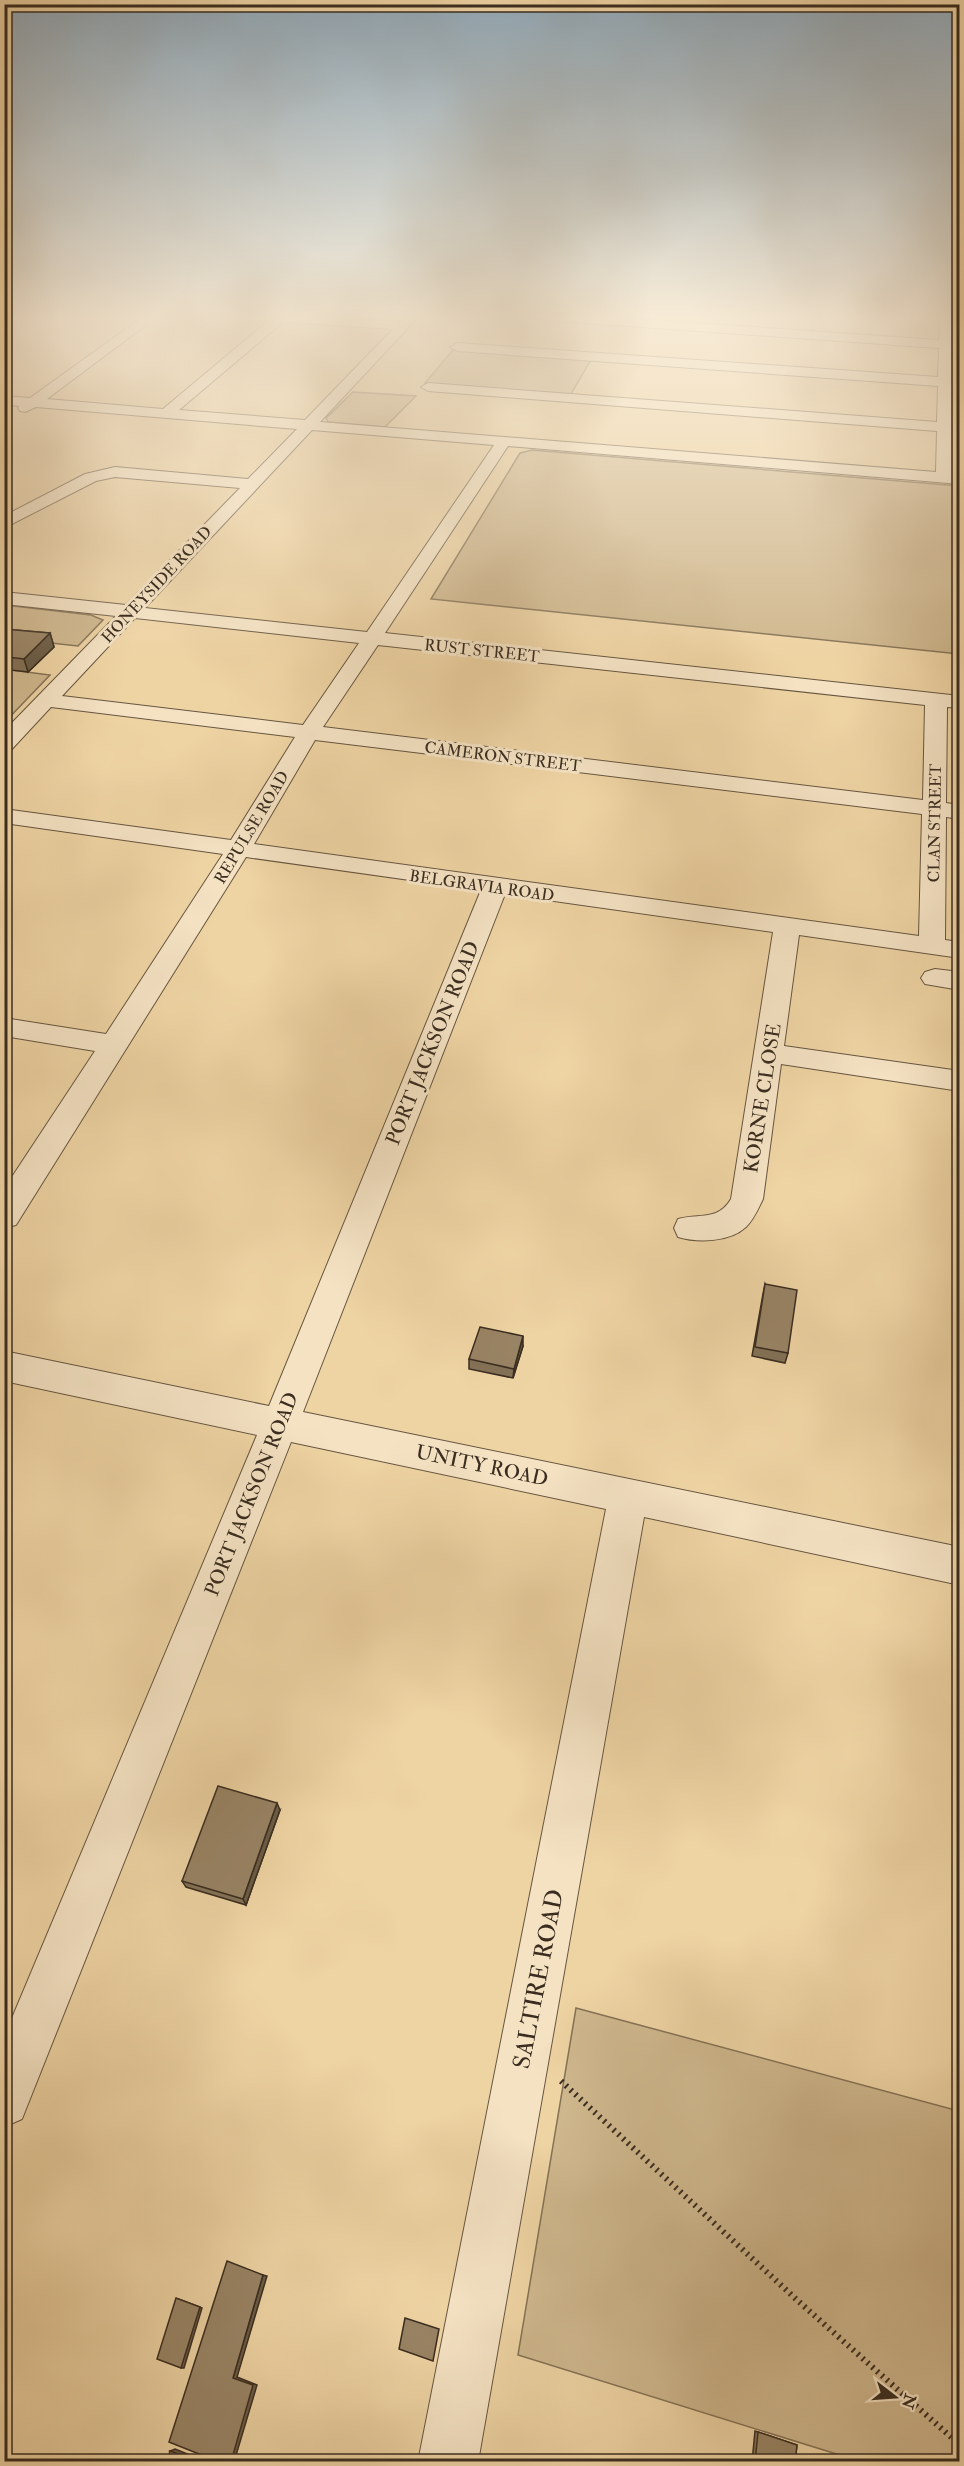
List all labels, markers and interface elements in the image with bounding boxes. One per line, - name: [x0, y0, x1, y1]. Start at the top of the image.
- street label: HONEYSIDE ROAD: [97, 522, 216, 647]
- street label: RUST STREET: [423, 635, 541, 667]
- street label: CAMERON STREET: [423, 737, 582, 777]
- street label: CLAN STREET: [924, 763, 946, 883]
- street label: REPULSE ROAD: [210, 767, 293, 888]
- street label: BELGRAVIA ROAD: [408, 866, 556, 906]
- street label: PORT JACKSON ROAD: [380, 938, 485, 1149]
- street label: KORNE CLOSE: [738, 1021, 787, 1175]
- street label: PORT JACKSON ROAD: [199, 1389, 304, 1600]
- street label: UNITY ROAD: [413, 1439, 550, 1492]
- street label: SALTIRE ROAD: [506, 1887, 571, 2072]
- north arrow: [865, 2367, 925, 2427]
- text: N: [897, 2390, 920, 2412]

